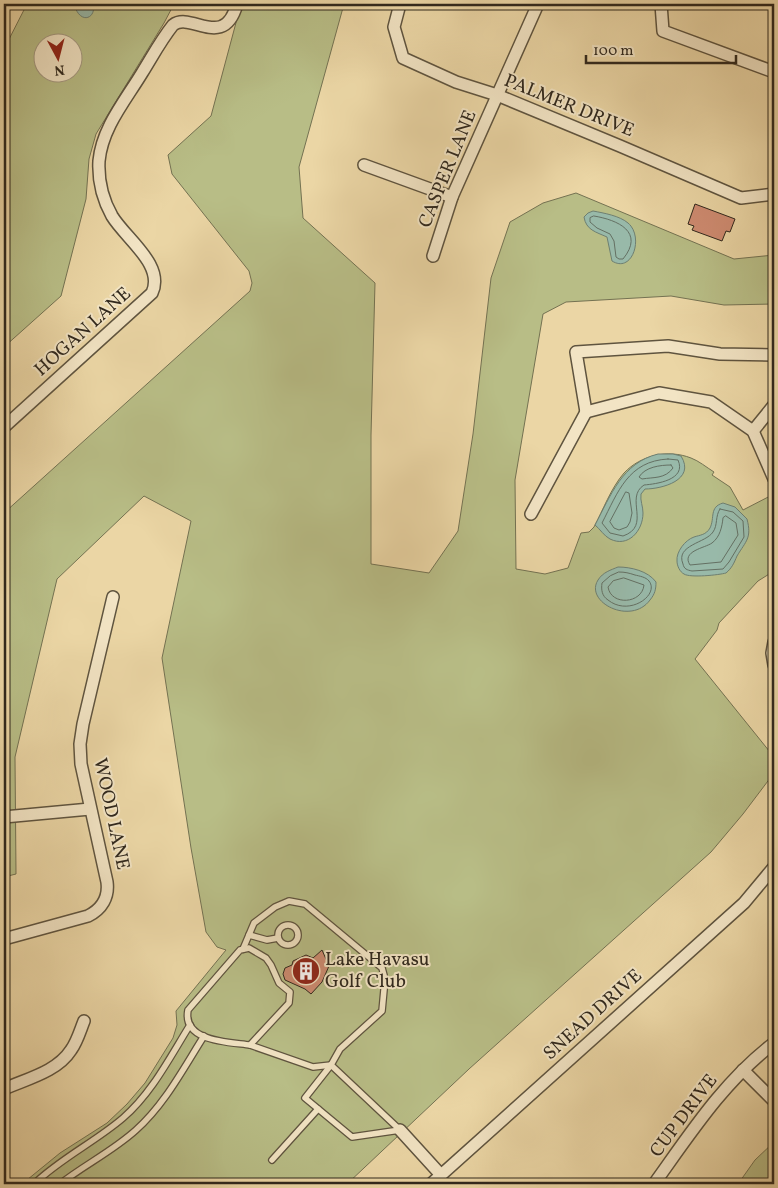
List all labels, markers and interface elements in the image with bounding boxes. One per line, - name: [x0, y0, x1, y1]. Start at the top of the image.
- north arrow: [32, 32, 82, 82]
- scale bar: [586, 32, 736, 64]
- text: 100 m: [593, 41, 633, 62]
- text: N: [53, 59, 66, 79]
- street label: PALMER DRIVE: [500, 68, 638, 144]
- street label: CASPER LANE: [413, 106, 483, 232]
- street label: HOGAN LANE: [29, 281, 137, 383]
- street label: WOOD LANE: [86, 756, 136, 872]
- place label: Lake Havasu Golf Club: [325, 947, 430, 995]
- building icon: Lake Havasu Golf Club: [291, 956, 321, 986]
- street label: SNEAD DRIVE: [538, 964, 648, 1066]
- street label: CUP DRIVE: [644, 1069, 724, 1163]

